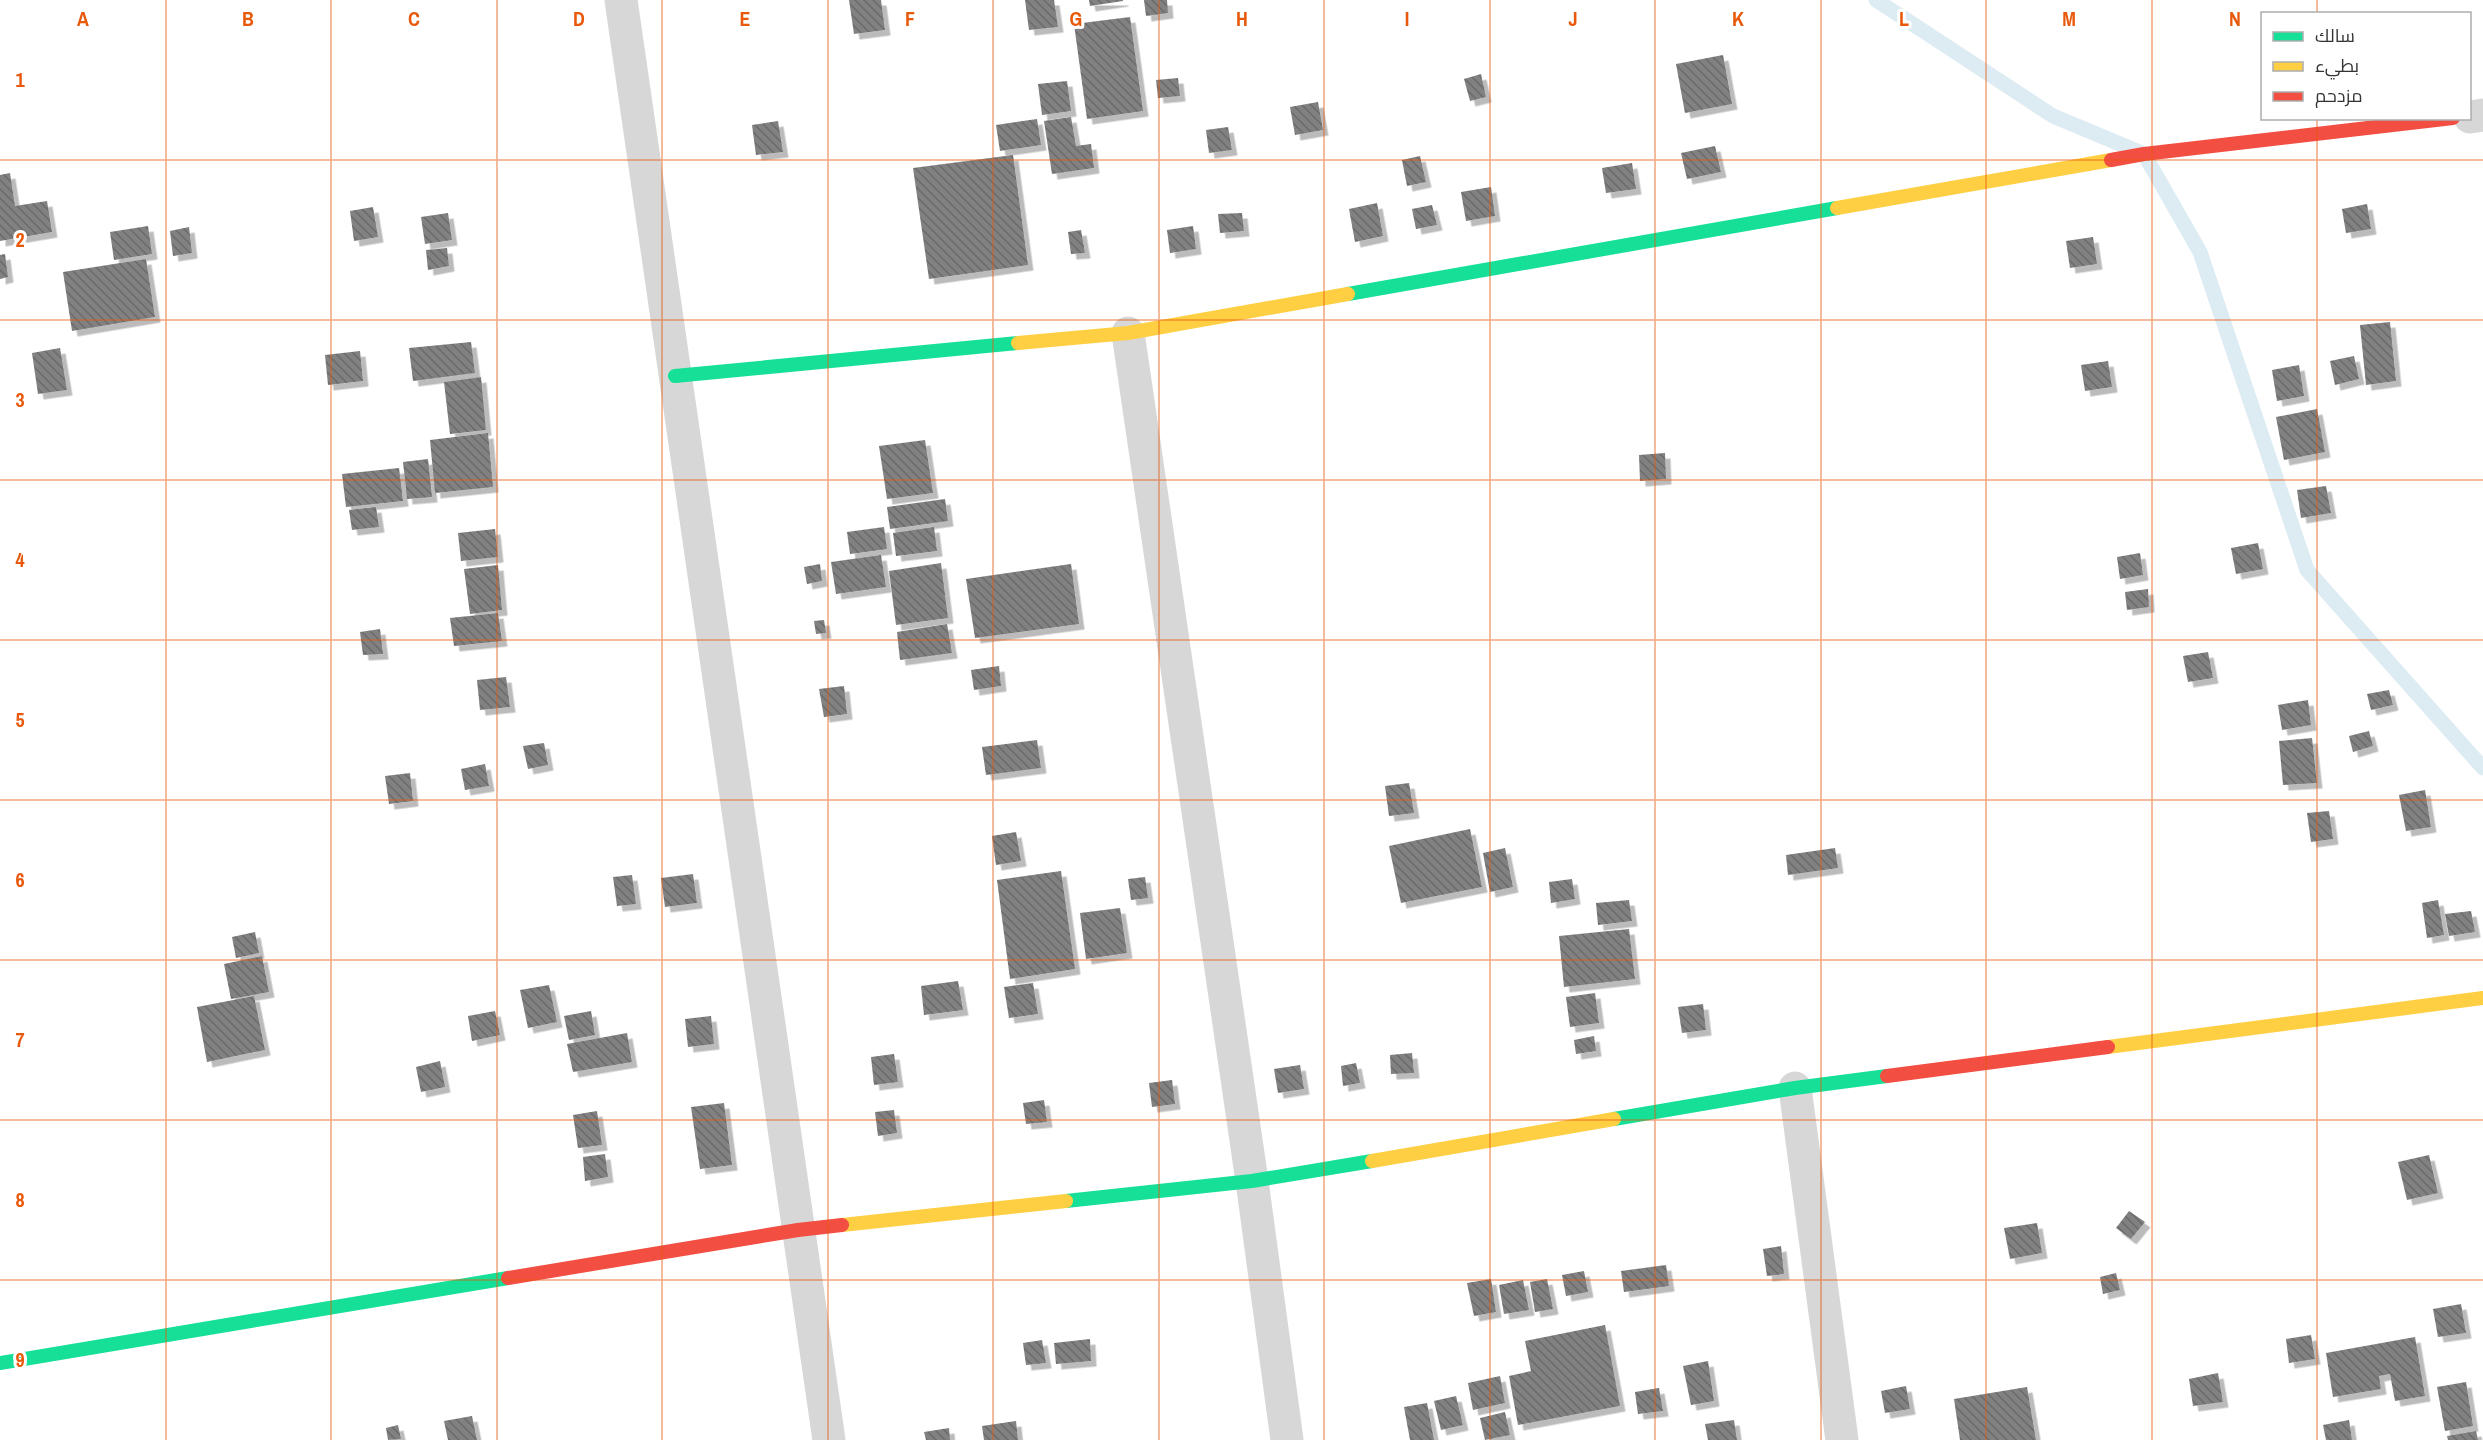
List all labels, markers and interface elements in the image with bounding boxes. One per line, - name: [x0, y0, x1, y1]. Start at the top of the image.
- text: A: [77, 5, 89, 32]
- text: B: [242, 5, 254, 32]
- text: C: [408, 5, 420, 32]
- text: D: [573, 5, 585, 32]
- text: E: [740, 5, 751, 32]
- text: F: [905, 5, 915, 32]
- text: G: [1070, 5, 1082, 32]
- text: H: [1236, 5, 1248, 32]
- text: I: [1405, 5, 1409, 32]
- text: J: [1568, 5, 1578, 32]
- text: K: [1732, 5, 1744, 32]
- text: L: [1899, 5, 1909, 32]
- text: M: [2062, 5, 2076, 32]
- text: N: [2229, 5, 2241, 32]
- legend: [2261, 12, 2471, 120]
- text: سالك: [2315, 23, 2355, 48]
- text: بطيء: [2315, 53, 2359, 80]
- text: 1: [15, 66, 25, 93]
- text: مزدحم: [2315, 83, 2363, 108]
- text: 2: [15, 226, 25, 253]
- text: 3: [15, 386, 25, 413]
- text: 4: [15, 546, 25, 573]
- text: 5: [15, 706, 25, 733]
- text: 6: [15, 866, 25, 893]
- text: 7: [15, 1026, 25, 1053]
- text: 8: [15, 1186, 25, 1213]
- text: 9: [15, 1346, 25, 1373]

